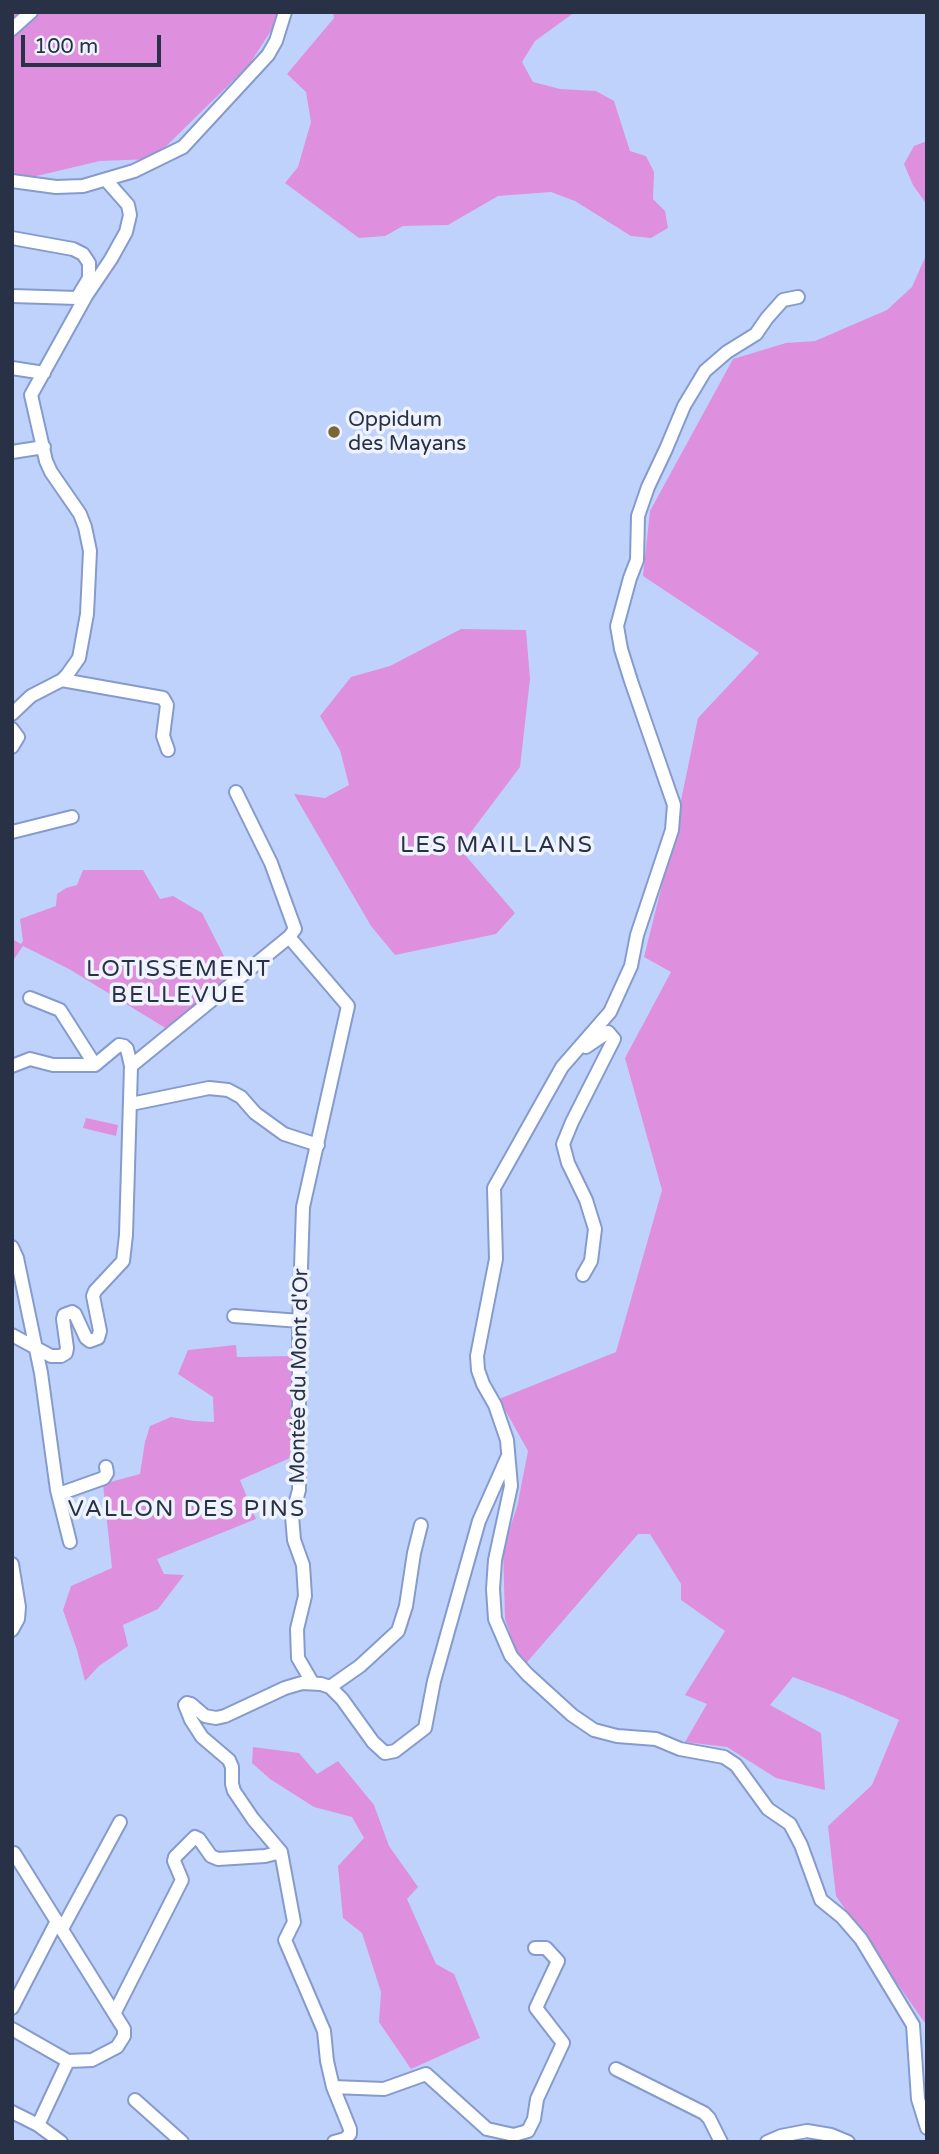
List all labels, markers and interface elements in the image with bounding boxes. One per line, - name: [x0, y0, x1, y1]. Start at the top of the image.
- scale bar: [24, 21, 164, 65]
- text: 100 m: [34, 34, 98, 59]
- place label: Oppidum des Mayans: [348, 407, 466, 457]
- marker: Oppidum des Mayans: [326, 424, 342, 440]
- district label: LES MAILLANS: [402, 832, 592, 860]
- district label: LOTISSEMENT BELLEVUE: [87, 956, 271, 1010]
- street label: Montée du Mont d'Or: [286, 1268, 314, 1484]
- district label: VALLON DES PINS: [70, 1496, 304, 1524]

